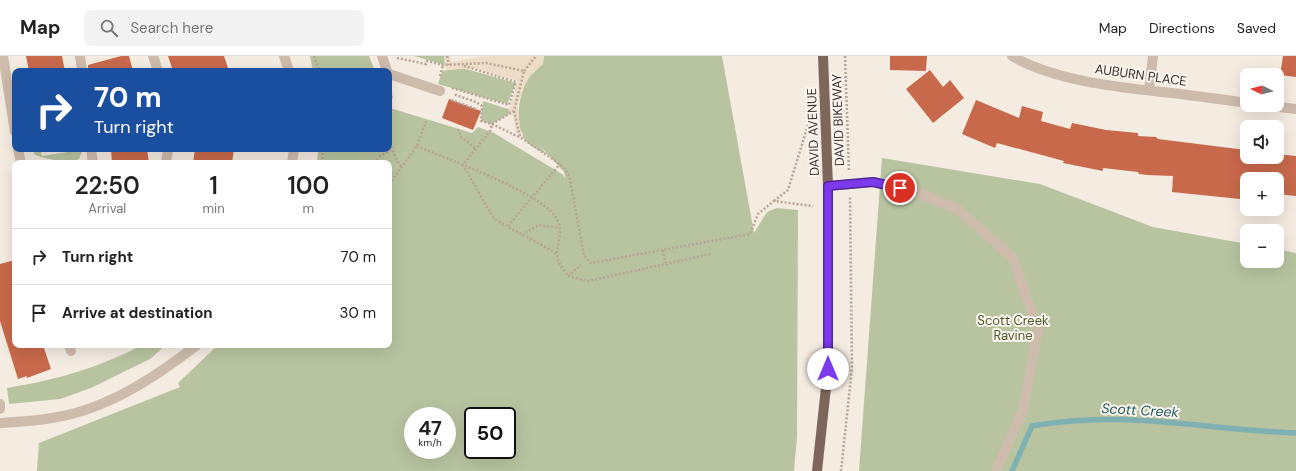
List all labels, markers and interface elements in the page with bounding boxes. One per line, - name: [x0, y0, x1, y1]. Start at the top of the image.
- search box: [84, 10, 364, 46]
- text: Map: [20, 15, 60, 40]
- icon: search: [98, 17, 120, 39]
- text: Search here: [130, 18, 213, 38]
- text: Map: [1099, 19, 1127, 37]
- text: Directions: [1149, 19, 1215, 37]
- text: Saved: [1237, 19, 1276, 37]
- street label: AUBURN PLACE: [1094, 60, 1188, 90]
- north arrow: [1240, 68, 1284, 112]
- map controls: [1240, 68, 1284, 268]
- street label: DAVID BIKEWAY: [828, 73, 848, 167]
- text: 70 m: [94, 79, 162, 116]
- icon: right: [28, 84, 80, 136]
- street label: DAVID AVENUE: [803, 88, 823, 176]
- text: Turn right: [94, 115, 174, 139]
- button: sound: [1240, 120, 1284, 164]
- text: 22:50: [75, 170, 140, 201]
- text: 1: [209, 170, 218, 201]
- text: 100: [287, 170, 329, 201]
- pin: [883, 171, 917, 205]
- button: +: [1240, 172, 1284, 216]
- icon: arrive: [889, 177, 911, 199]
- text: Arrival: [88, 200, 126, 217]
- text: min: [203, 200, 225, 217]
- text: m: [303, 200, 314, 217]
- button: −: [1240, 224, 1284, 268]
- icon: right: [28, 246, 50, 268]
- text: Turn right: [62, 247, 133, 267]
- text: 70 m: [341, 247, 376, 267]
- icon: arrive: [28, 302, 50, 324]
- text: Arrive at destination: [62, 303, 213, 323]
- text: 30 m: [340, 303, 376, 323]
- park label: Scott Creek Ravine: [977, 312, 1049, 344]
- position arrow: [807, 348, 849, 390]
- water label: Scott Creek: [1101, 399, 1180, 421]
- speed limit sign: 50: [464, 407, 516, 459]
- text: 47: [418, 415, 442, 441]
- text: km/h: [418, 436, 442, 449]

